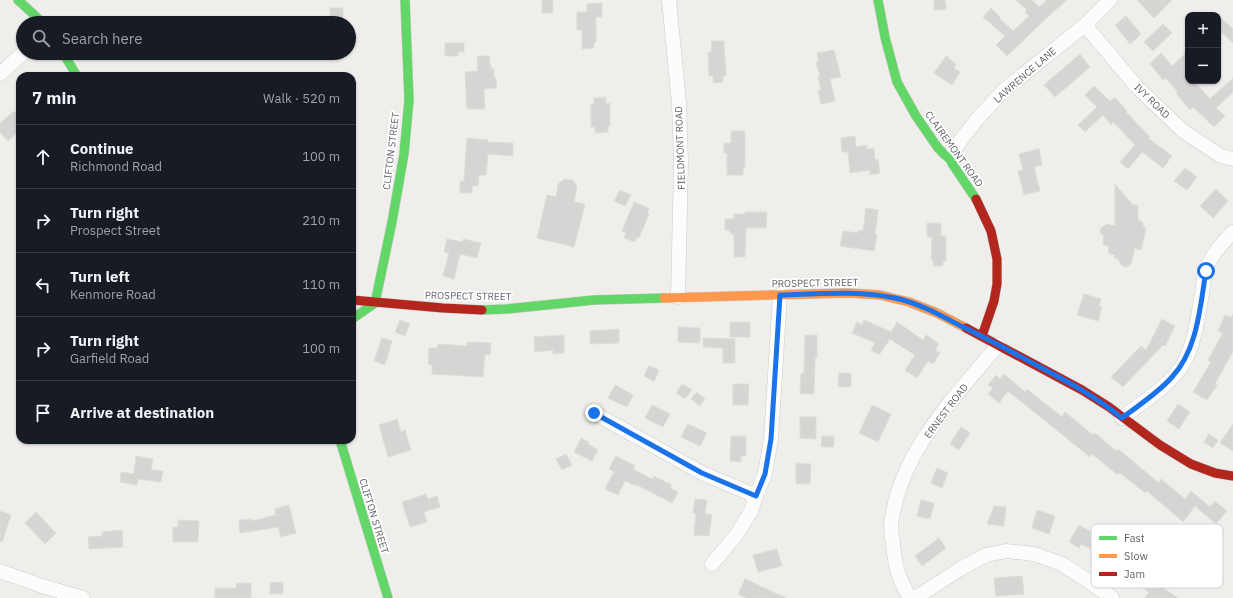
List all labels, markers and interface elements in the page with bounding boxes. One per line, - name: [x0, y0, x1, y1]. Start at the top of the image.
- map controls: [1185, 12, 1221, 84]
- button: +: [1185, 12, 1221, 48]
- search box: [16, 16, 356, 60]
- icon: search: [30, 27, 52, 49]
- text: Search here: [62, 29, 142, 48]
- street label: LAWRENCE LANE: [991, 44, 1059, 106]
- button: −: [1185, 48, 1221, 84]
- street label: IVY ROAD: [1131, 81, 1173, 121]
- text: 7 min: [32, 87, 76, 109]
- text: Walk · 520 m: [263, 90, 340, 107]
- street label: FIELDMONT ROAD: [672, 106, 688, 190]
- street label: CLAIREMONT ROAD: [922, 108, 986, 190]
- street label: CLIFTON STREET: [380, 111, 402, 191]
- text: Continue: [70, 139, 134, 158]
- icon: ahead: [32, 146, 54, 168]
- text: 100 m: [302, 148, 340, 165]
- text: Richmond Road: [70, 158, 162, 175]
- text: Turn right: [70, 203, 139, 222]
- icon: right: [32, 210, 54, 232]
- text: 210 m: [302, 212, 340, 229]
- text: Prospect Street: [70, 222, 161, 239]
- route start: [1197, 262, 1215, 280]
- text: Turn left: [70, 267, 130, 286]
- icon: left: [32, 274, 54, 296]
- text: 110 m: [302, 276, 340, 293]
- street label: PROSPECT STREET: [772, 276, 859, 290]
- text: Kenmore Road: [70, 286, 156, 303]
- street label: PROSPECT STREET: [425, 289, 512, 303]
- text: Turn right: [70, 331, 139, 350]
- icon: right: [32, 338, 54, 360]
- text: 100 m: [302, 340, 340, 357]
- text: Garfield Road: [70, 350, 149, 367]
- street label: ERNEST ROAD: [921, 381, 971, 441]
- icon: arrive: [32, 402, 54, 424]
- text: Arrive at destination: [70, 403, 214, 422]
- route end: [585, 404, 603, 422]
- street label: CLIFTON STREET: [356, 477, 392, 555]
- legend: [1091, 524, 1223, 588]
- text: Fast: [1124, 531, 1145, 545]
- text: Slow: [1124, 549, 1148, 563]
- text: Jam: [1124, 567, 1145, 581]

